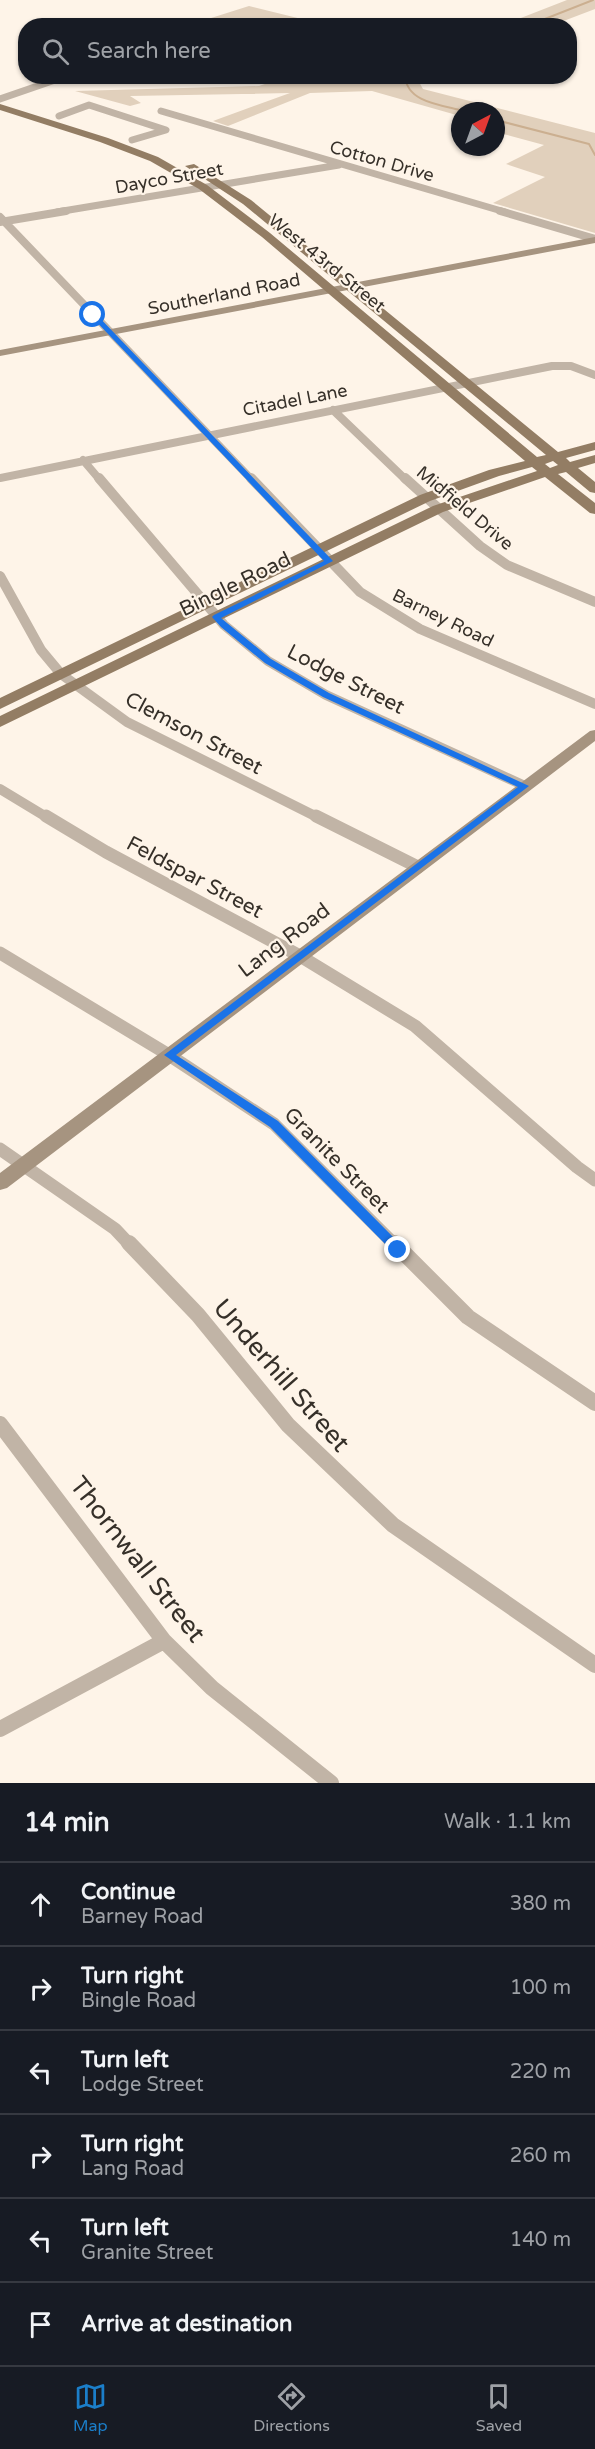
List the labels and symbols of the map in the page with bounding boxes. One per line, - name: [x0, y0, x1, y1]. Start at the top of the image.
- north arrow: [451, 102, 505, 156]
- street label: Cotton Drive: [327, 136, 437, 186]
- street label: Dayco Street: [113, 158, 225, 198]
- street label: West 43rd Street: [264, 209, 390, 317]
- street label: Southerland Road: [146, 268, 302, 320]
- route start: [79, 301, 105, 327]
- street label: Citadel Lane: [241, 379, 349, 421]
- street label: Midfield Drive: [412, 461, 518, 555]
- street label: Bingle Road: [175, 547, 295, 622]
- street label: Barney Road: [389, 584, 497, 652]
- street label: Lodge Street: [283, 639, 409, 720]
- street label: Clemson Street: [121, 687, 267, 780]
- street label: Feldspar Street: [122, 831, 267, 924]
- street label: Lang Road: [234, 898, 335, 983]
- street label: Granite Street: [279, 1102, 395, 1218]
- route end: [384, 1236, 410, 1262]
- street label: Underhill Street: [207, 1293, 357, 1458]
- street label: Thornwall Street: [63, 1470, 212, 1648]

